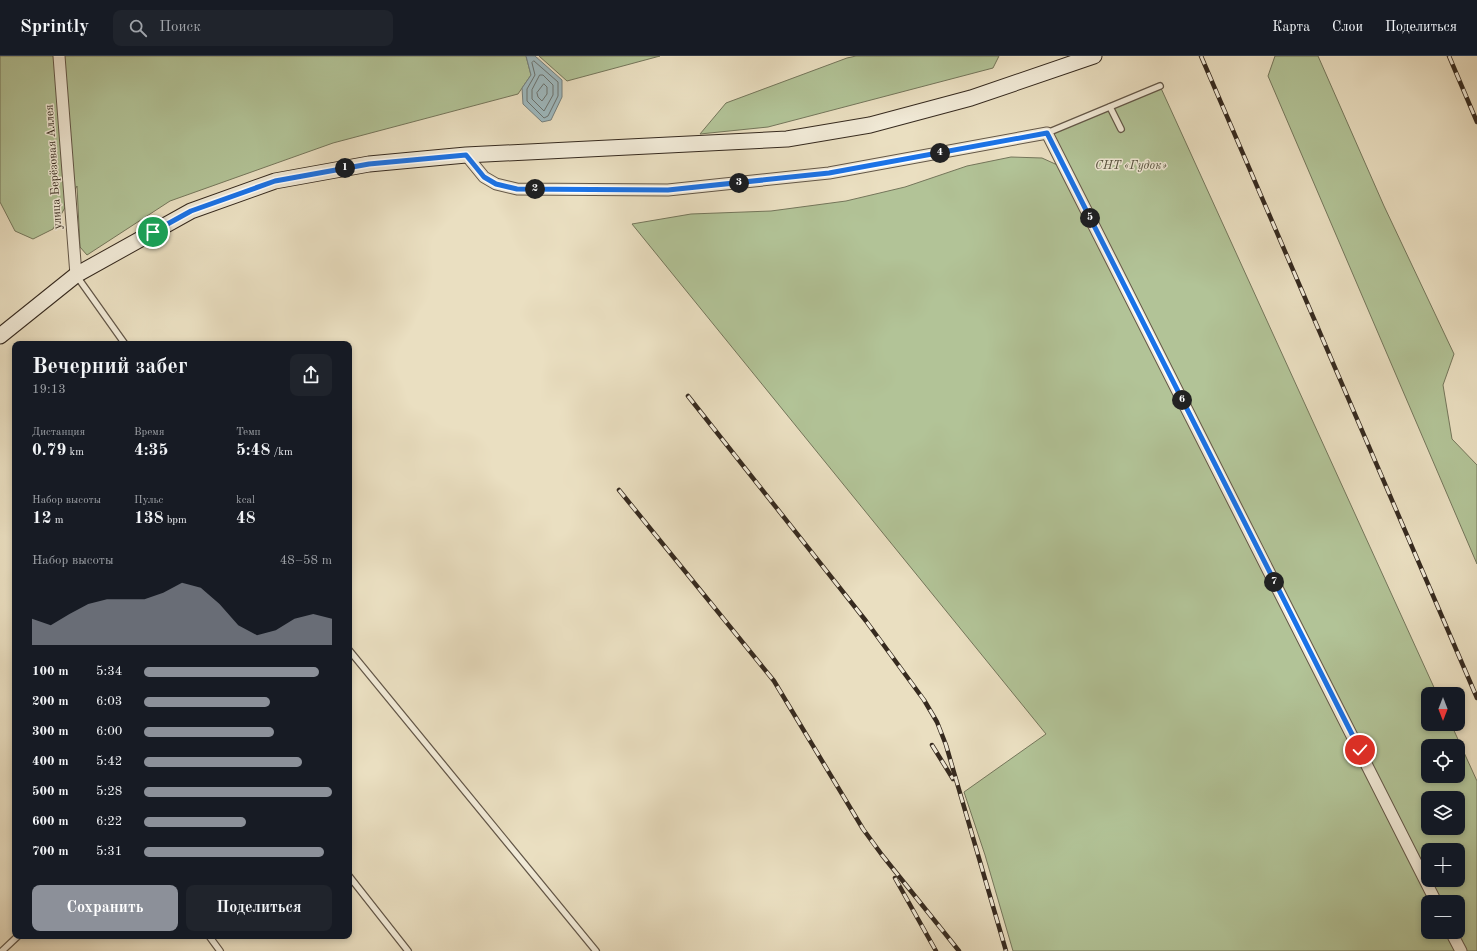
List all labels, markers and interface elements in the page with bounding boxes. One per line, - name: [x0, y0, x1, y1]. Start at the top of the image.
- search box: [113, 10, 393, 46]
- icon: search: [127, 17, 149, 39]
- text: Sprintly: [20, 18, 89, 37]
- text: Поиск: [159, 20, 201, 35]
- text: Карта: [1272, 20, 1310, 34]
- text: Слои: [1332, 20, 1363, 34]
- text: Поделиться: [1385, 20, 1457, 34]
- street label: улица Берёзовая Аллея: [44, 104, 64, 230]
- pin: 4: [930, 143, 950, 163]
- text: 4: [937, 147, 943, 158]
- pin: 1: [335, 158, 355, 178]
- park label: СНТ «Гудок»: [1095, 160, 1167, 172]
- text: 1: [342, 162, 348, 173]
- pin: 3: [729, 173, 749, 193]
- text: 3: [736, 177, 742, 188]
- pin: 2: [525, 179, 545, 199]
- text: 2: [532, 183, 538, 194]
- pin: 5: [1080, 208, 1100, 228]
- text: 5: [1087, 212, 1093, 223]
- pin: [136, 215, 170, 249]
- icon: arrive: [142, 221, 164, 243]
- button: share: [290, 354, 332, 396]
- text: Вечерний забег: [32, 356, 188, 378]
- text: 19:13: [32, 383, 66, 396]
- pin: 6: [1172, 390, 1192, 410]
- text: 6: [1179, 394, 1185, 405]
- text: Дистанция: [32, 427, 85, 438]
- text: Время: [134, 427, 164, 438]
- text: Темп: [236, 427, 261, 438]
- text: 0.79: [32, 442, 66, 459]
- text: 4:35: [134, 442, 168, 459]
- text: 5:48: [236, 442, 270, 459]
- text: km: [66, 447, 84, 458]
- text: /km: [270, 447, 293, 458]
- text: Набор высоты: [32, 495, 101, 506]
- text: Пульс: [134, 495, 163, 506]
- text: kcal: [236, 495, 255, 506]
- text: 12: [32, 510, 52, 527]
- text: 138: [134, 510, 164, 527]
- text: 48: [236, 510, 256, 527]
- text: m: [52, 515, 64, 526]
- text: bpm: [164, 515, 187, 526]
- text: Набор высоты: [32, 554, 114, 567]
- text: 48–58 m: [280, 554, 332, 567]
- pin: 7: [1264, 572, 1284, 592]
- text: 7: [1271, 576, 1277, 587]
- text: 100 m: [32, 665, 69, 678]
- text: 5:34: [96, 665, 122, 678]
- north arrow: [1421, 687, 1465, 731]
- map controls: [1421, 687, 1465, 939]
- text: 200 m: [32, 695, 69, 708]
- text: 6:03: [96, 695, 122, 708]
- text: 300 m: [32, 725, 69, 738]
- text: 6:00: [96, 725, 122, 738]
- pin: [1343, 733, 1377, 767]
- icon: check: [1349, 739, 1371, 761]
- button: locate: [1421, 739, 1465, 783]
- text: 400 m: [32, 755, 69, 768]
- text: 5:42: [96, 755, 122, 768]
- text: 500 m: [32, 785, 69, 798]
- text: 5:28: [96, 785, 122, 798]
- button: layers: [1421, 791, 1465, 835]
- text: 600 m: [32, 815, 69, 828]
- text: 6:22: [96, 815, 122, 828]
- button: +: [1421, 843, 1465, 887]
- text: 700 m: [32, 845, 69, 858]
- text: 5:31: [96, 845, 122, 858]
- button: Сохранить: [32, 885, 178, 931]
- button: Поделиться: [186, 885, 332, 931]
- button: −: [1421, 895, 1465, 939]

